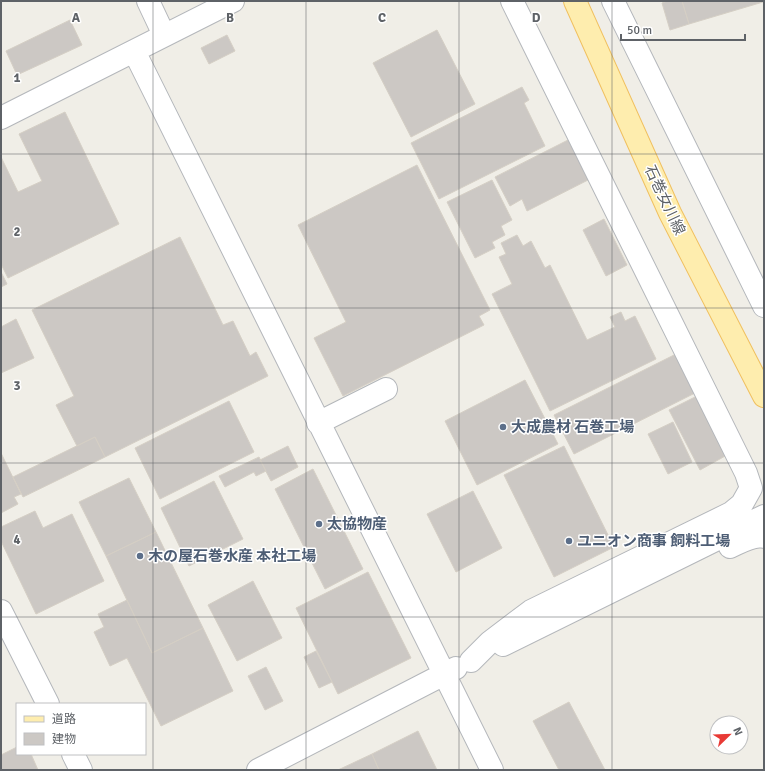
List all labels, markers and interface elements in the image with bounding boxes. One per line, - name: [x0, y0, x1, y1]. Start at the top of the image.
- text: A: [72, 10, 81, 26]
- text: B: [226, 10, 234, 26]
- text: C: [378, 10, 386, 26]
- text: D: [532, 10, 541, 26]
- scale bar: [621, 16, 745, 42]
- text: 50 m: [627, 23, 652, 38]
- text: 1: [13, 70, 21, 86]
- street label: 石巻女川線: [641, 162, 689, 238]
- text: 2: [13, 224, 21, 240]
- text: 3: [13, 378, 21, 394]
- place label: 大成農材 石巻工場: [511, 418, 634, 436]
- marker: 大成農材 石巻工場: [498, 422, 508, 432]
- place label: 太協物産: [327, 515, 387, 533]
- marker: 太協物産: [314, 519, 324, 529]
- text: 4: [13, 532, 21, 548]
- place label: ユニオン商事 飼料工場: [577, 532, 730, 550]
- marker: ユニオン商事 飼料工場: [564, 536, 574, 546]
- place label: 木の屋石巻水産 本社工場: [148, 547, 316, 565]
- marker: 木の屋石巻水産 本社工場: [135, 551, 145, 561]
- legend: [16, 703, 146, 755]
- text: 道路: [52, 712, 76, 727]
- north arrow: [709, 715, 749, 755]
- text: N: [730, 725, 745, 737]
- text: 建物: [52, 732, 76, 747]

